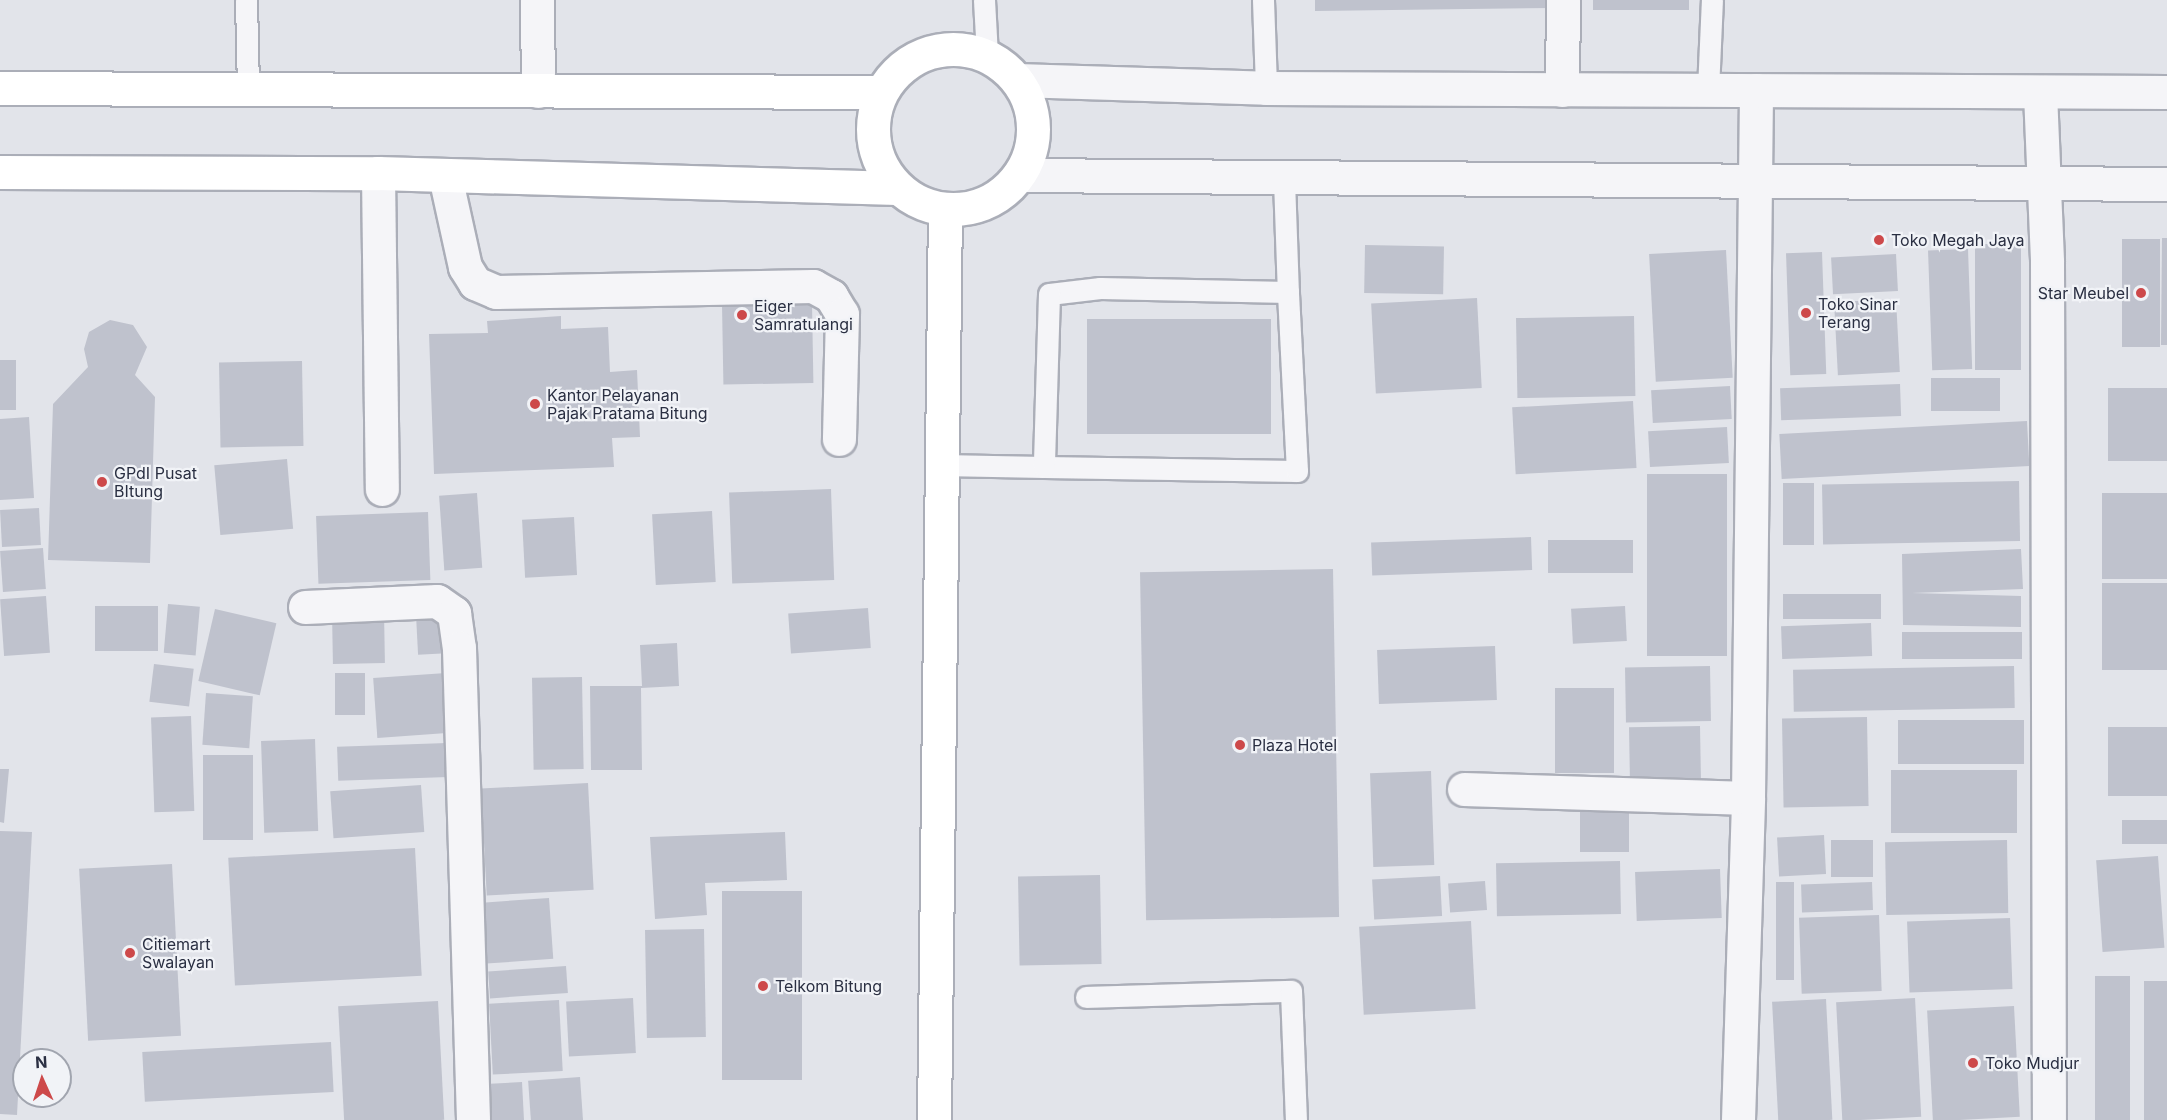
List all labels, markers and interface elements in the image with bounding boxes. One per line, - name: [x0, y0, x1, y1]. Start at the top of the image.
- place label: Toko Megah Jaya: [1891, 230, 2025, 250]
- marker: Toko Megah Jaya: [1872, 233, 1886, 247]
- place label: Star Meubel: [2038, 283, 2129, 303]
- marker: Star Meubel: [2134, 286, 2148, 300]
- place label: Toko Sinar Terang: [1818, 294, 1898, 332]
- place label: Eiger Samratulangi: [754, 296, 853, 334]
- marker: Toko Sinar Terang: [1799, 306, 1813, 320]
- marker: Eiger Samratulangi: [735, 308, 749, 322]
- place label: Kantor Pelayanan Pajak Pratama Bitung: [547, 385, 708, 423]
- marker: Kantor Pelayanan Pajak Pratama Bitung: [528, 397, 542, 411]
- place label: GPdI Pusat BItung: [114, 463, 197, 501]
- marker: GPdI Pusat BItung: [95, 475, 109, 489]
- place label: Plaza Hotel: [1252, 735, 1337, 755]
- marker: Plaza Hotel: [1233, 738, 1247, 752]
- place label: Citiemart Swalayan: [142, 934, 214, 972]
- marker: Citiemart Swalayan: [123, 946, 137, 960]
- place label: Telkom Bitung: [775, 976, 882, 996]
- marker: Telkom Bitung: [756, 979, 770, 993]
- north arrow: [12, 1048, 72, 1108]
- text: N: [35, 1052, 48, 1072]
- place label: Toko Mudjur: [1985, 1053, 2079, 1073]
- marker: Toko Mudjur: [1966, 1056, 1980, 1070]

